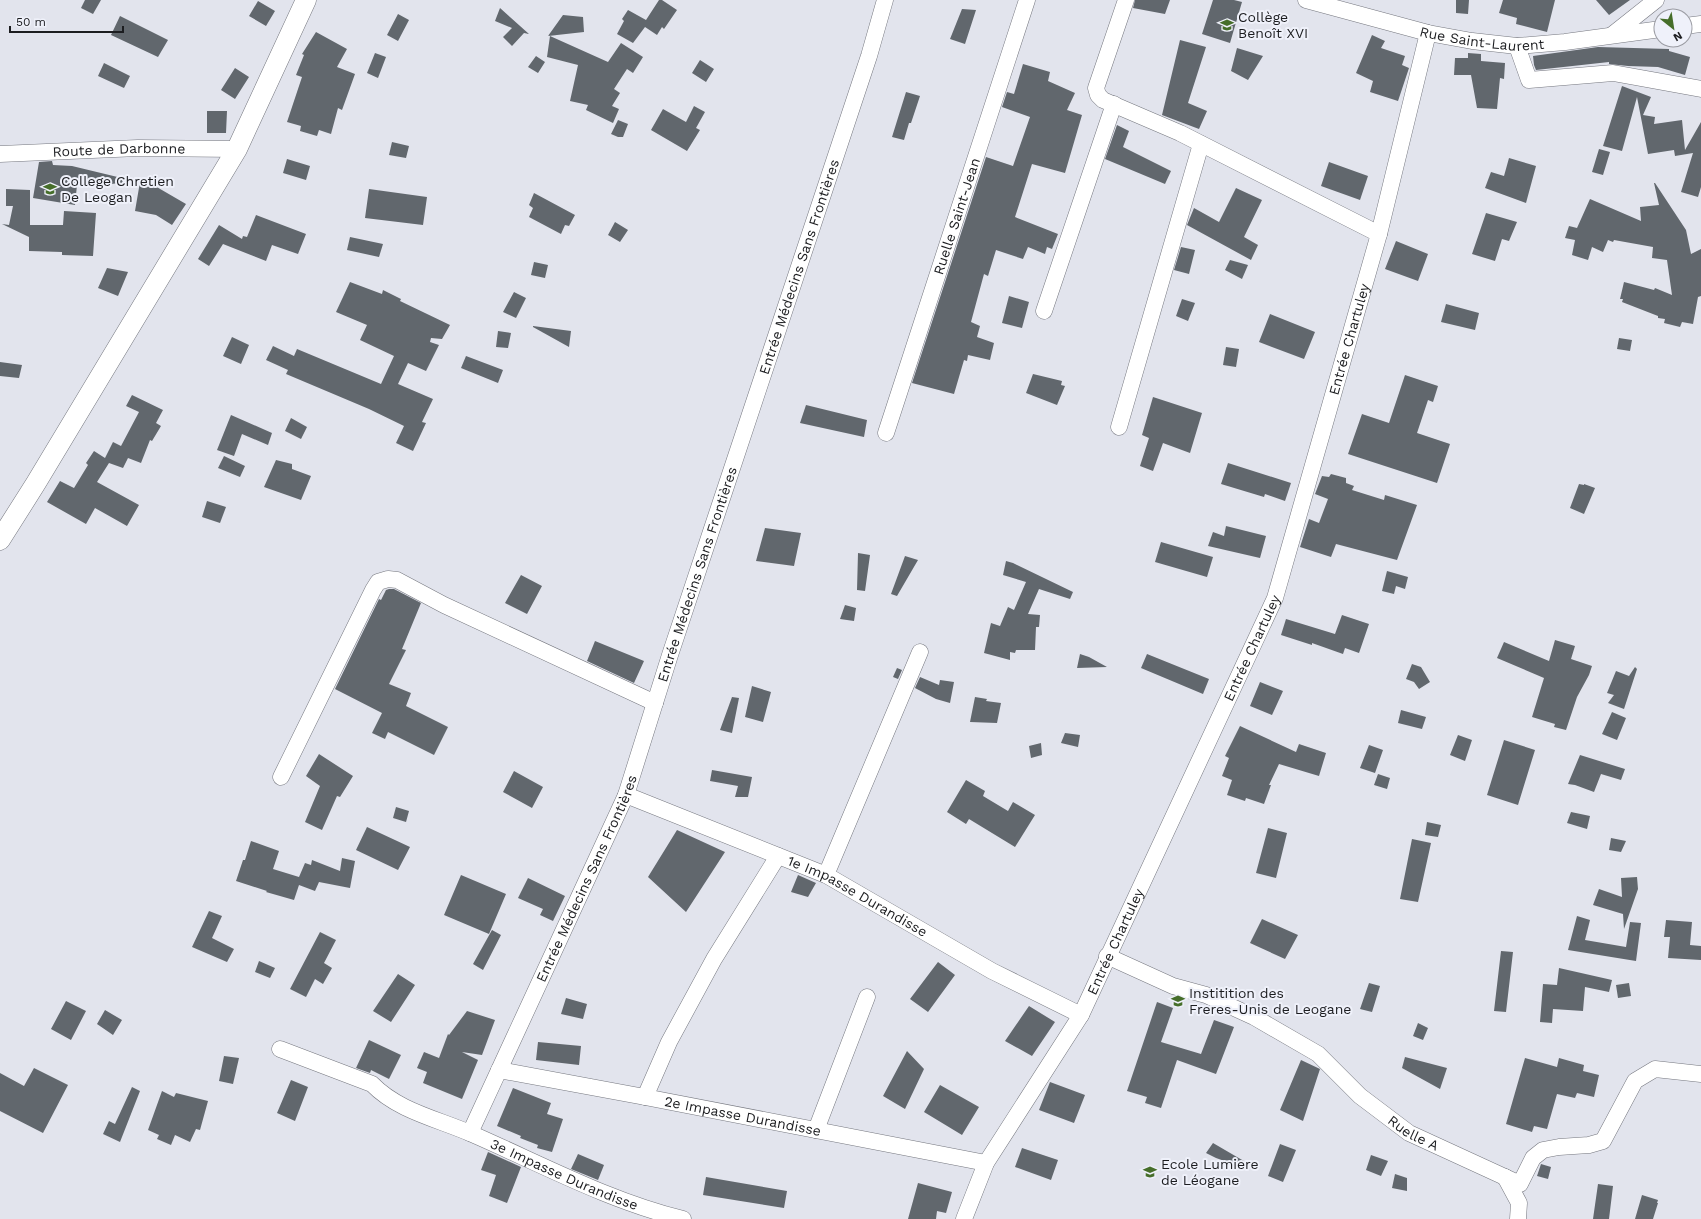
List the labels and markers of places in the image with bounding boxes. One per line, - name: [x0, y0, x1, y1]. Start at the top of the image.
- place label: Collège Benoît XVI: [1238, 9, 1308, 41]
- school or university icon: Collège Benoît XVI: [1219, 17, 1235, 33]
- place label: College Chretien De Leogan: [61, 173, 174, 205]
- school or university icon: College Chretien De Leogan: [42, 181, 58, 197]
- place label: Institition des Freres-Unis de Leogane: [1189, 985, 1351, 1017]
- school or university icon: Institition des Freres-Unis de Leogane: [1170, 993, 1186, 1009]
- place label: Ecole Lumiere de Léogane: [1161, 1156, 1259, 1188]
- school or university icon: Ecole Lumiere de Léogane: [1142, 1164, 1158, 1180]

